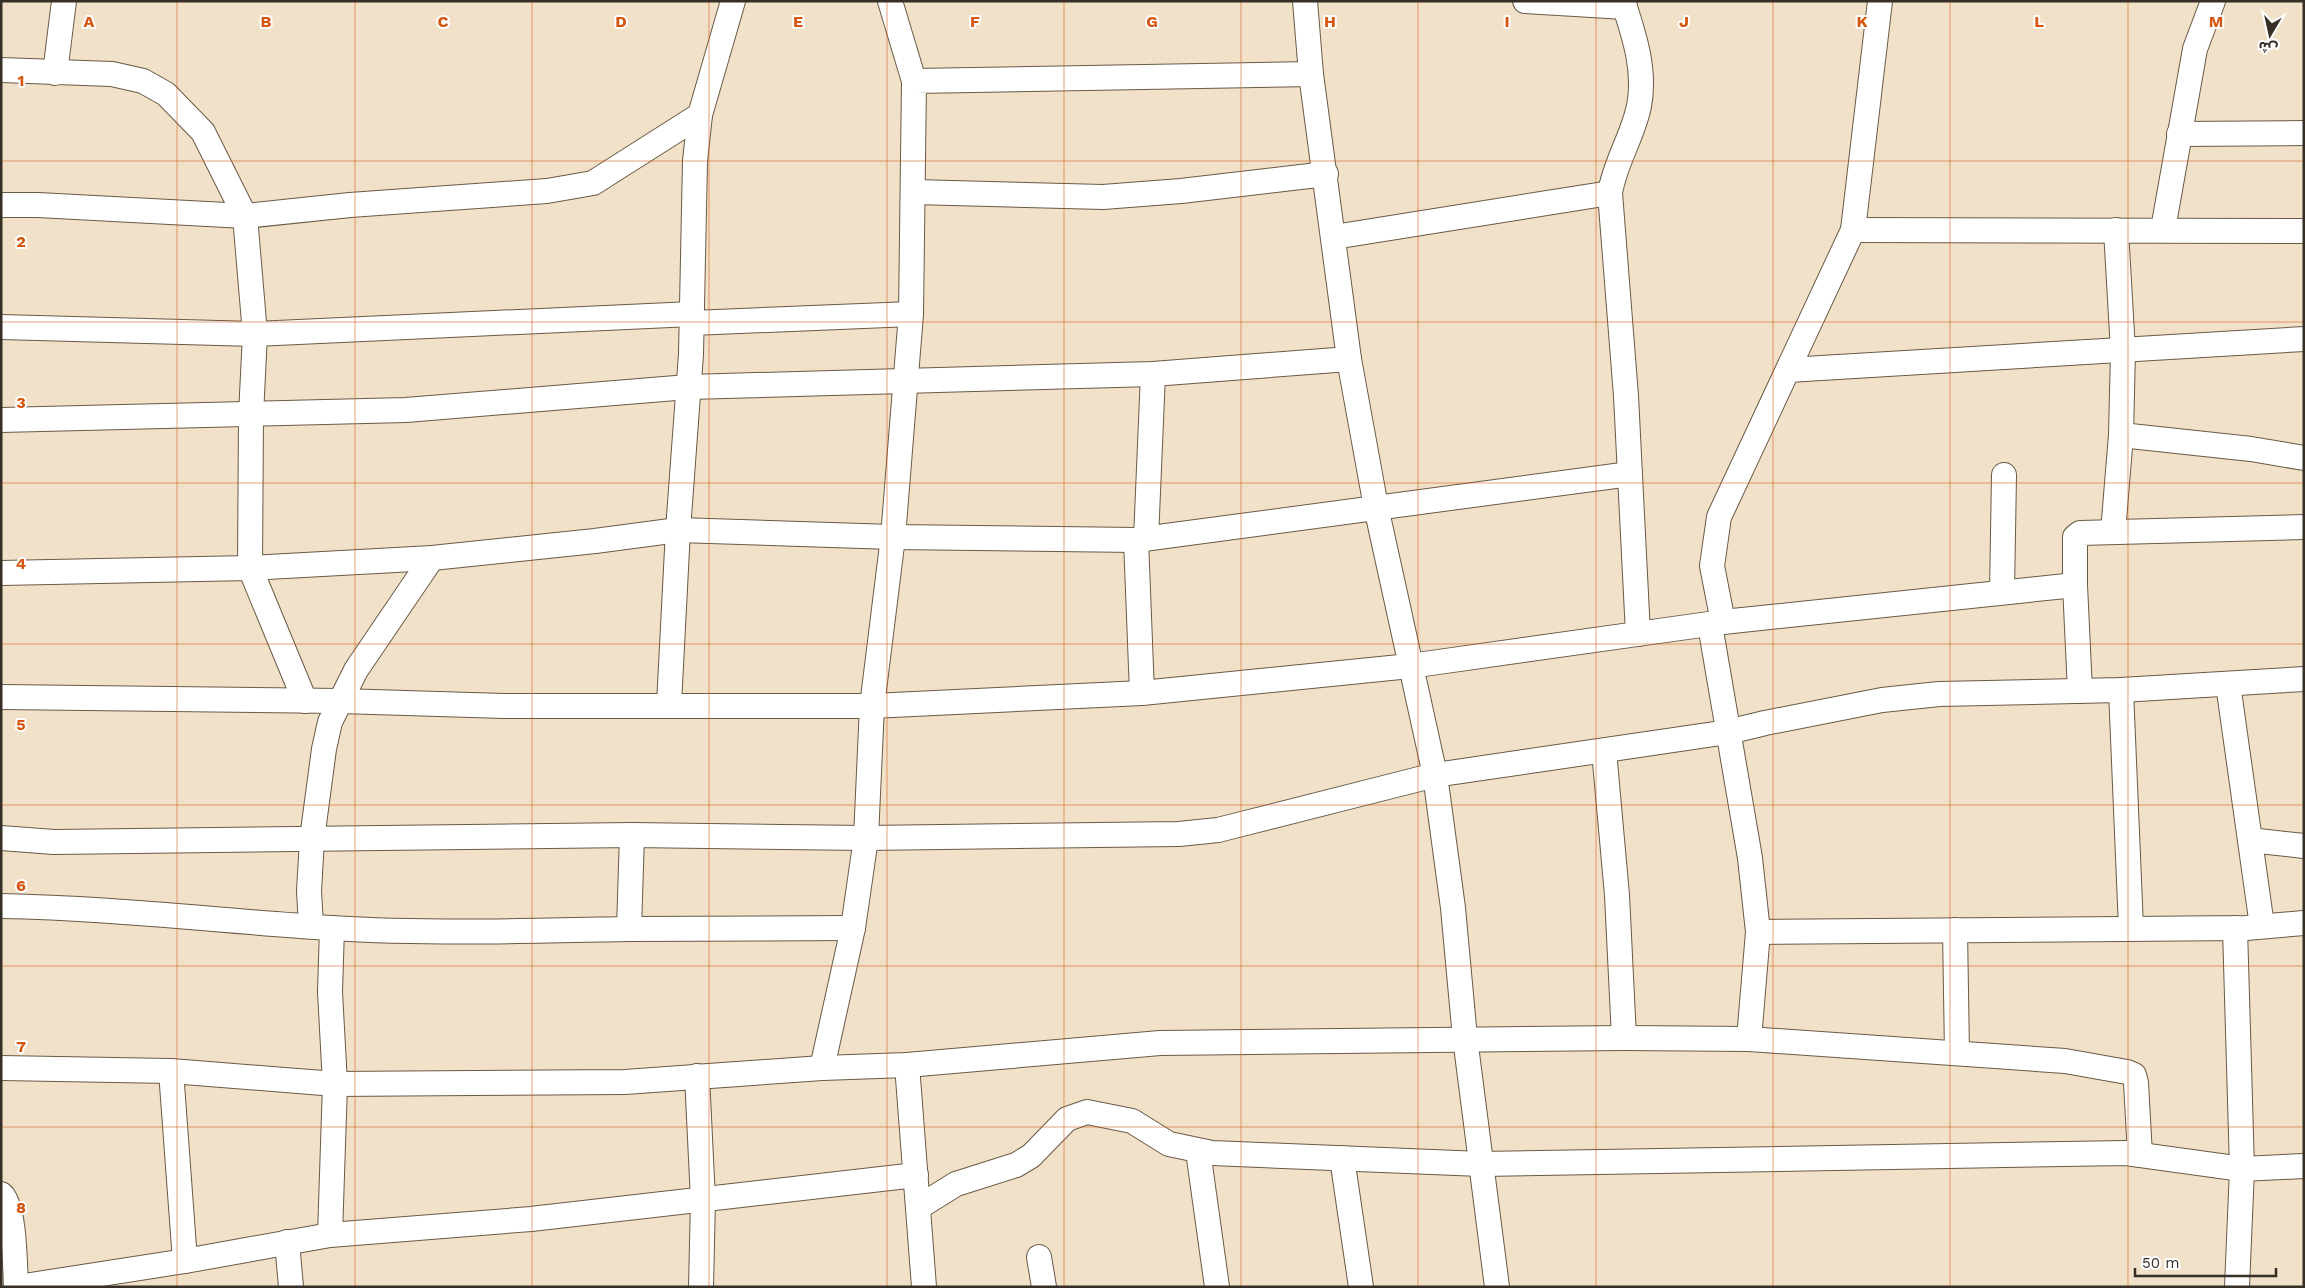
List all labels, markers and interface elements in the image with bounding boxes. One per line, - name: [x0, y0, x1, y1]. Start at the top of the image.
- north arrow: [2245, 10, 2295, 60]
- text: A: [84, 12, 95, 31]
- text: B: [261, 12, 272, 31]
- text: C: [438, 12, 449, 31]
- text: D: [615, 12, 627, 31]
- text: E: [793, 12, 803, 31]
- text: F: [970, 12, 980, 31]
- text: G: [1146, 12, 1158, 31]
- text: H: [1324, 12, 1336, 31]
- text: I: [1504, 12, 1510, 31]
- text: J: [1679, 12, 1689, 31]
- text: K: [1856, 12, 1868, 31]
- text: L: [2034, 12, 2044, 31]
- text: M: [2209, 12, 2223, 31]
- text: ش: [2257, 38, 2279, 57]
- text: 1: [18, 71, 24, 90]
- text: 2: [16, 232, 26, 251]
- text: 3: [16, 393, 26, 412]
- text: 4: [16, 554, 26, 573]
- text: 5: [16, 715, 26, 734]
- text: 6: [16, 876, 26, 895]
- text: 7: [16, 1037, 26, 1056]
- text: 8: [16, 1198, 26, 1217]
- scale bar: [2135, 1246, 2276, 1278]
- text: 50 m: [2142, 1254, 2179, 1272]

